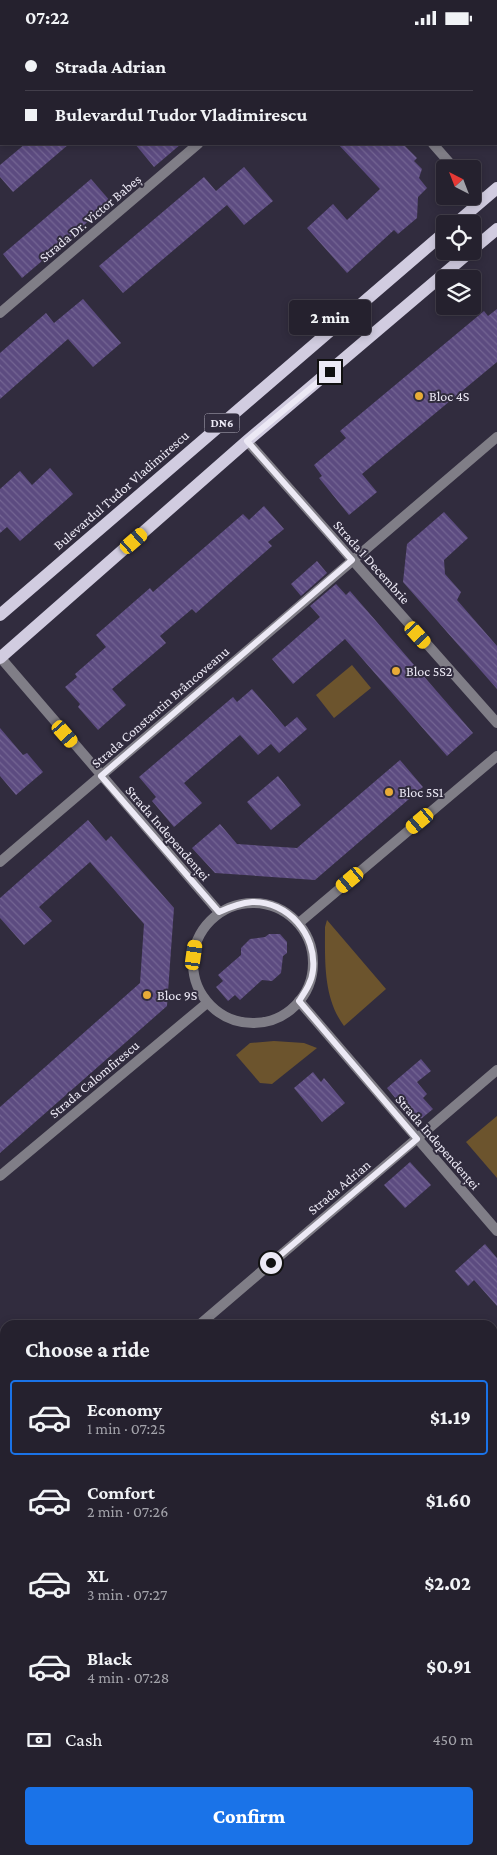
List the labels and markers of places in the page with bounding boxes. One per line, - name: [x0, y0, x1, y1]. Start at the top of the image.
- place label: Bloc 4S: [429, 388, 470, 404]
- marker: Bloc 4S: [413, 390, 425, 402]
- place label: Bloc 5S2: [406, 663, 453, 679]
- marker: Bloc 5S2: [390, 665, 402, 677]
- place label: Bloc 5S1: [399, 784, 444, 800]
- marker: Bloc 5S1: [383, 786, 395, 798]
- place label: Bloc 9S: [157, 987, 198, 1003]
- marker: Bloc 9S: [141, 989, 153, 1001]

